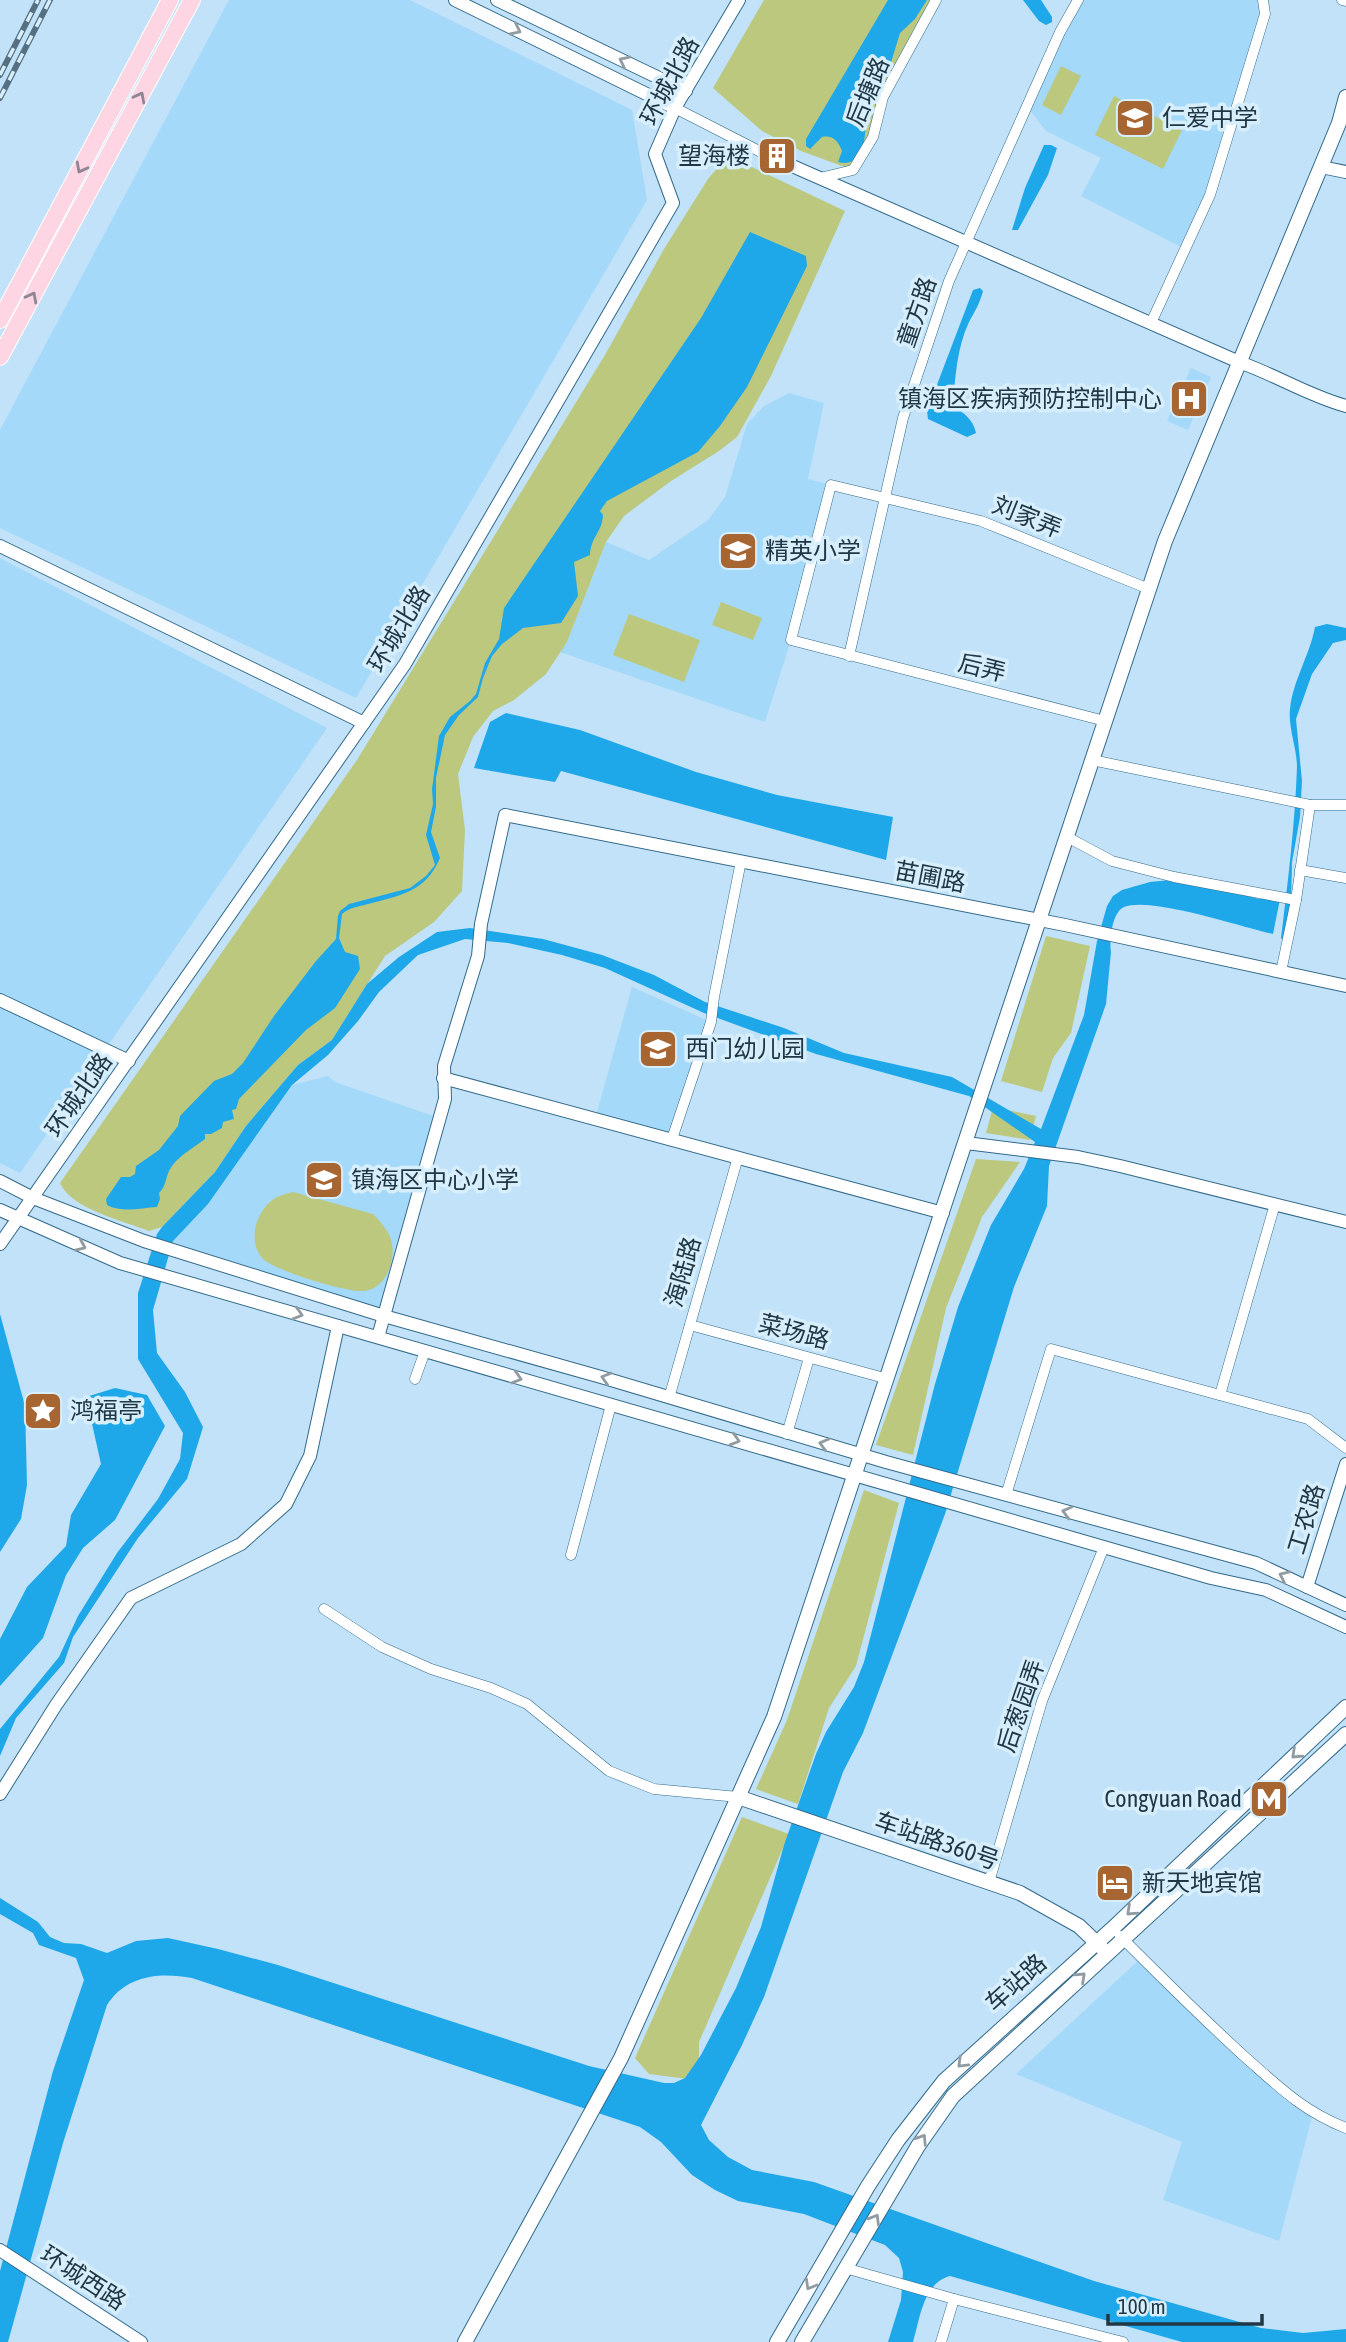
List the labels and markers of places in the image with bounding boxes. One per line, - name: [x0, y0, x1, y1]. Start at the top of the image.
- school or university icon: 仁爱中学: [1114, 97, 1156, 139]
- place label: 仁爱中学: [1162, 104, 1258, 131]
- building icon: 望海楼: [756, 135, 798, 177]
- place label: 望海楼: [678, 142, 750, 169]
- hospital icon: 镇海区疾病预防控制中心: [1168, 378, 1210, 420]
- place label: 镇海区疾病预防控制中心: [898, 385, 1162, 412]
- school or university icon: 精英小学: [717, 530, 759, 572]
- place label: 精英小学: [765, 537, 861, 564]
- school or university icon: 西门幼儿园: [637, 1028, 679, 1070]
- place label: 西门幼儿园: [685, 1035, 805, 1062]
- school or university icon: 镇海区中心小学: [303, 1159, 345, 1201]
- place label: 镇海区中心小学: [351, 1166, 519, 1193]
- place icon: 鸿福亭: [22, 1390, 64, 1432]
- place label: 鸿福亭: [70, 1397, 142, 1424]
- metro station icon: Congyuan Road: [1248, 1778, 1290, 1820]
- place label: Congyuan Road: [1105, 1785, 1242, 1812]
- hotel icon: 新天地宾馆: [1094, 1862, 1136, 1904]
- place label: 新天地宾馆: [1142, 1869, 1262, 1896]

